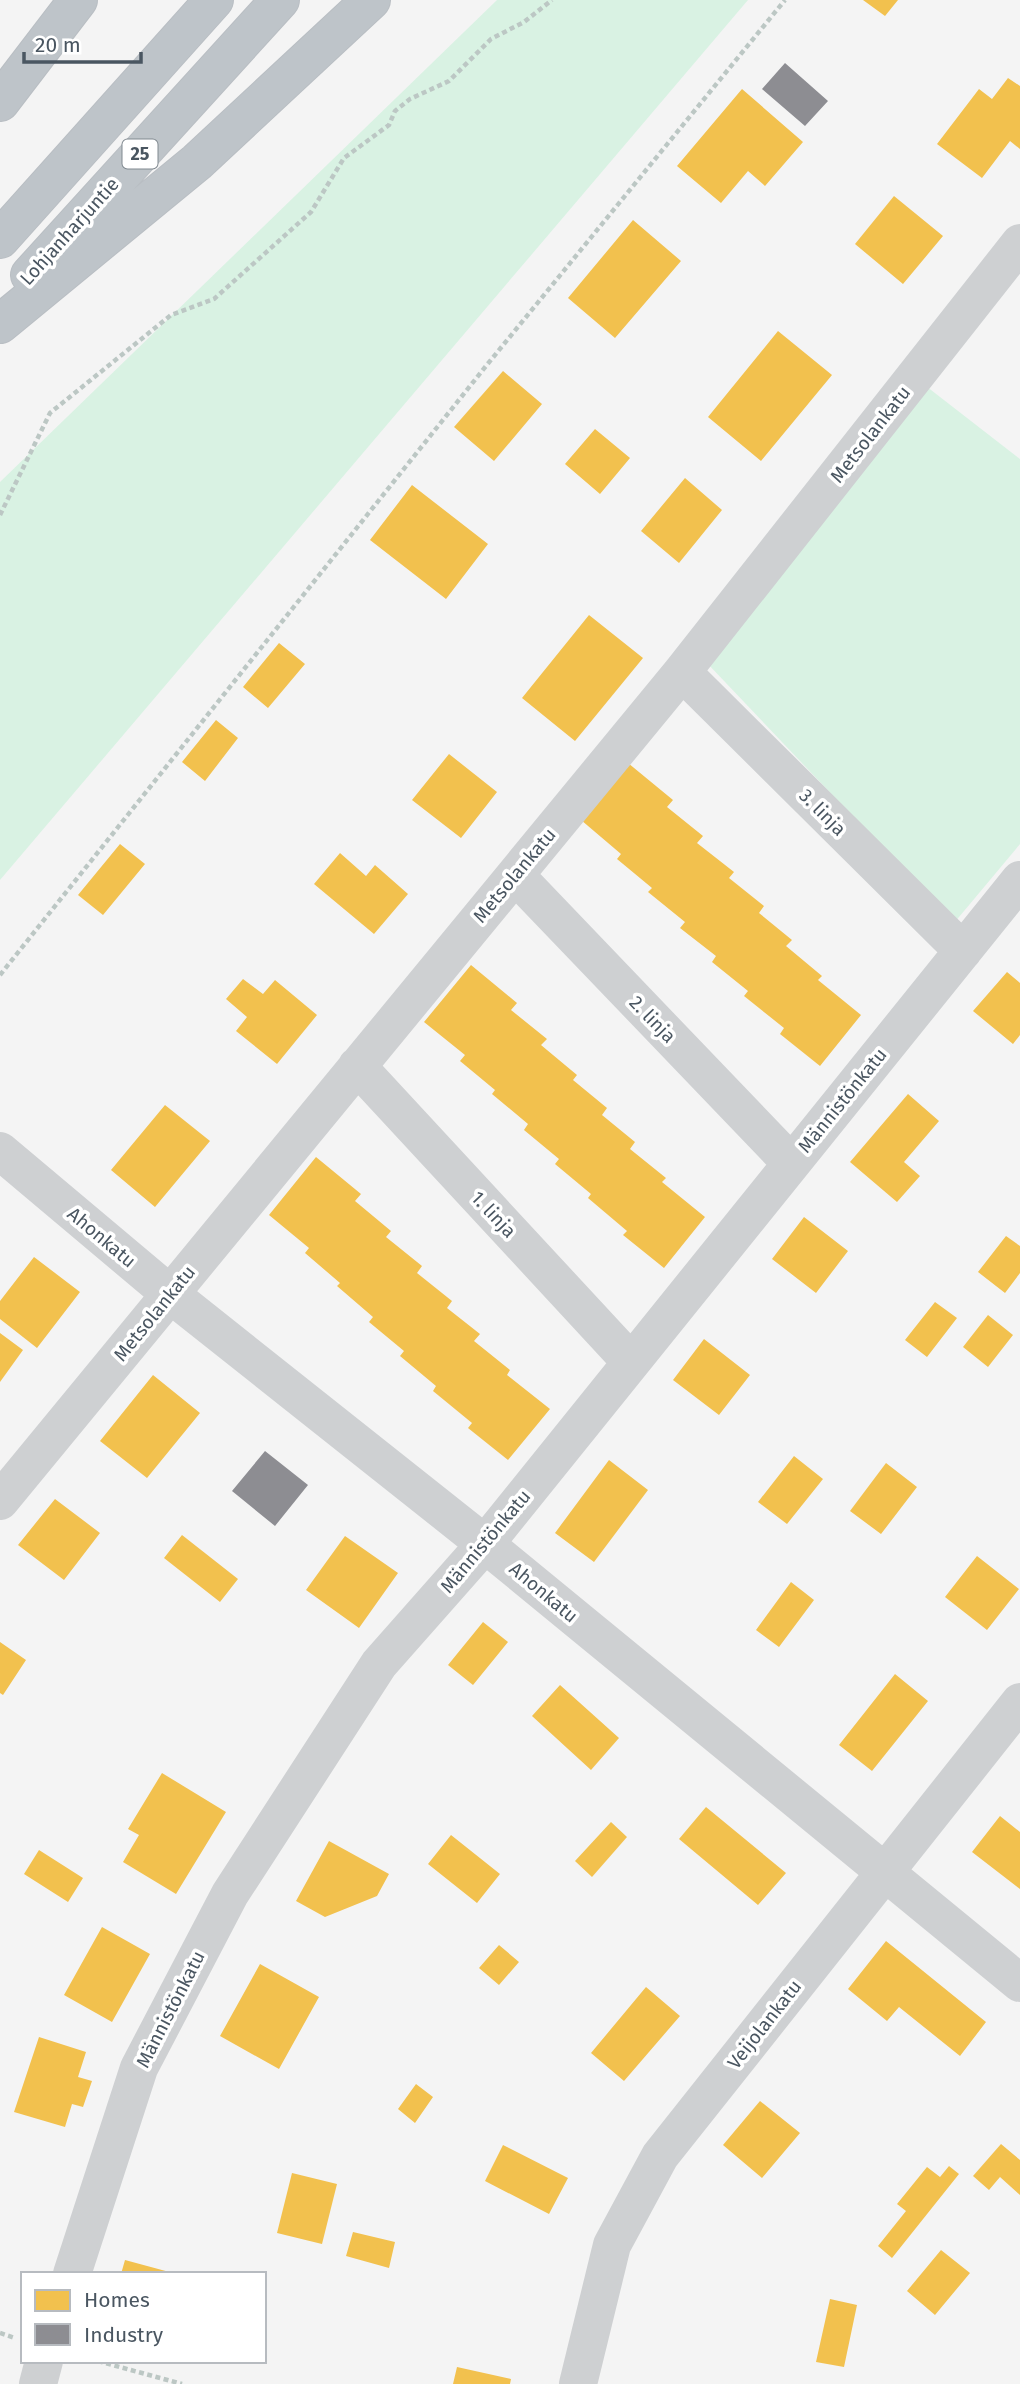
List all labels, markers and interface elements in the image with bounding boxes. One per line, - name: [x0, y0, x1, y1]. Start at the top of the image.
- scale bar: [24, 21, 142, 65]
- text: 20 m: [35, 32, 81, 58]
- road number: 25: [122, 140, 158, 168]
- street label: Lohjanharjuntie: [15, 173, 124, 290]
- street label: Metsolankatu: [825, 381, 915, 487]
- street label: 3. linja: [794, 784, 851, 841]
- street label: Metsolankatu: [468, 823, 561, 927]
- street label: 2. linja: [625, 991, 681, 1048]
- street label: Männistönkatu: [793, 1043, 892, 1157]
- street label: 1. linja: [466, 1186, 521, 1242]
- street label: Ahonkatu: [63, 1202, 140, 1273]
- street label: Metsolankatu: [109, 1261, 200, 1366]
- street label: Männistönkatu: [435, 1485, 535, 1598]
- street label: Ahonkatu: [505, 1557, 582, 1628]
- street label: Männistönkatu: [131, 1947, 210, 2072]
- street label: Veijolankatu: [722, 1975, 806, 2073]
- legend: [21, 2272, 266, 2363]
- text: Homes: [84, 2287, 150, 2313]
- text: Industry: [84, 2322, 164, 2348]

